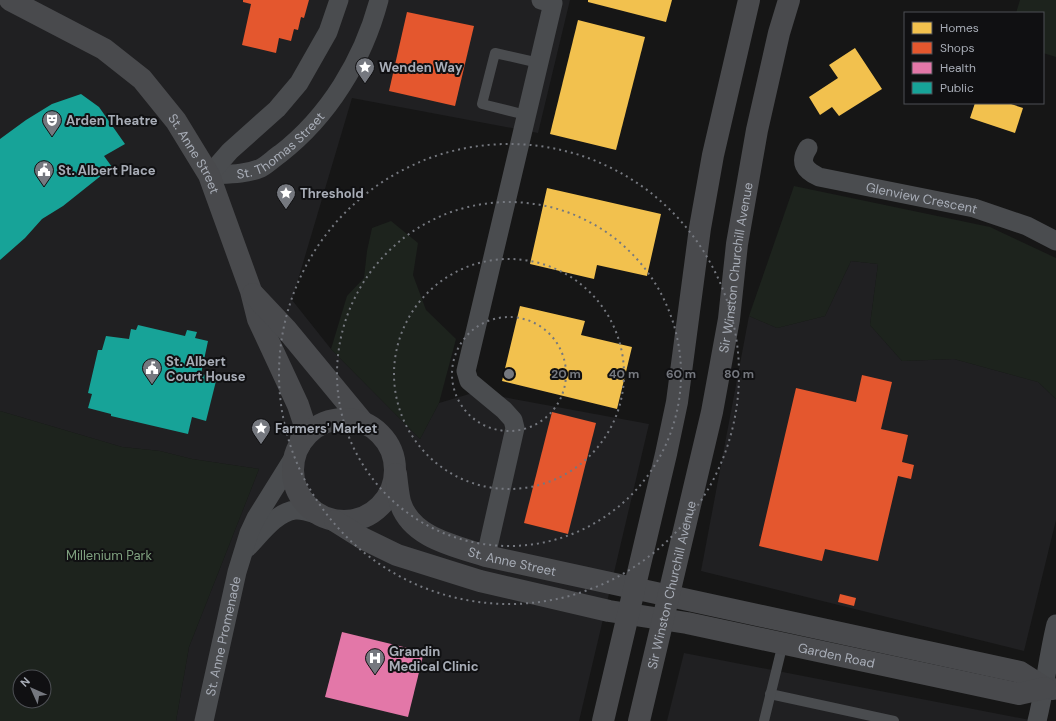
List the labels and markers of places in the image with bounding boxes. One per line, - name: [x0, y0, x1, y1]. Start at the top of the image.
- place icon: Wenden Way: [354, 56, 376, 84]
- place label: Wenden Way: [379, 59, 463, 76]
- theatre icon: Arden Theatre: [41, 109, 63, 137]
- place label: Arden Theatre: [66, 112, 158, 129]
- public building icon: St. Albert Place: [33, 159, 55, 187]
- place label: St. Albert Place: [58, 162, 156, 179]
- place icon: Threshold: [275, 182, 297, 210]
- place label: Threshold: [300, 185, 364, 202]
- place label: St. Albert Court House: [166, 353, 246, 385]
- public building icon: St. Albert Court House: [141, 357, 163, 385]
- centre of rings: [502, 367, 516, 381]
- place icon: Farmers' Market: [250, 417, 272, 445]
- place label: Farmers' Market: [275, 420, 377, 437]
- place label: Grandin Medical Clinic: [389, 643, 479, 675]
- hospital icon: Grandin Medical Clinic: [364, 647, 386, 675]

